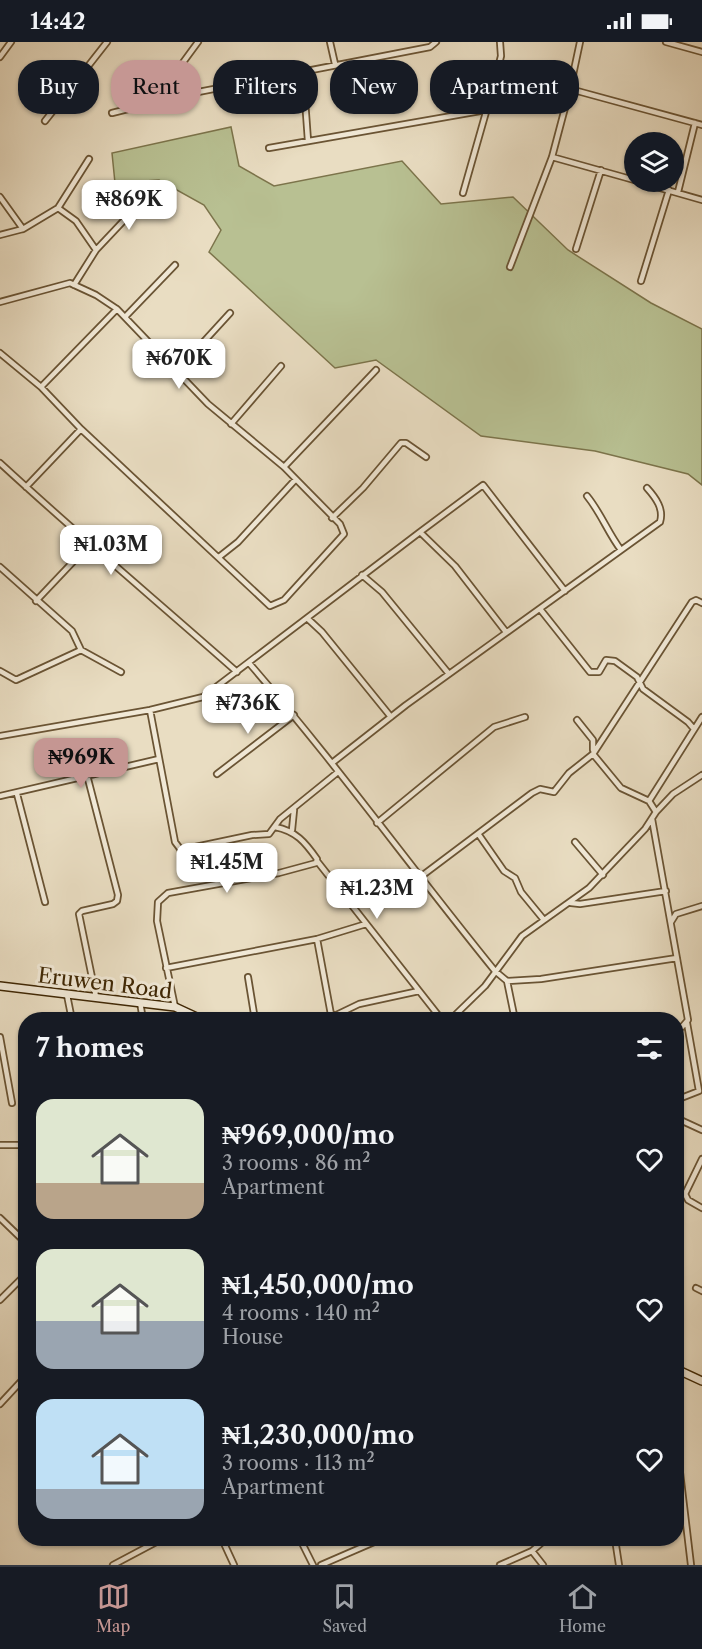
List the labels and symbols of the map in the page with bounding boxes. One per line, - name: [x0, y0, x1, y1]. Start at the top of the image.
- pin: ₦869K: [87, 180, 171, 231]
- pin: ₦670K: [137, 339, 221, 390]
- pin: ₦1.03M: [62, 525, 160, 576]
- pin: ₦736K: [206, 684, 290, 735]
- pin: ₦969K: [39, 738, 123, 789]
- pin: ₦1.45M: [178, 843, 276, 894]
- pin: ₦1.23M: [328, 869, 426, 920]
- street label: Eruwen Road: [36, 962, 174, 1004]

